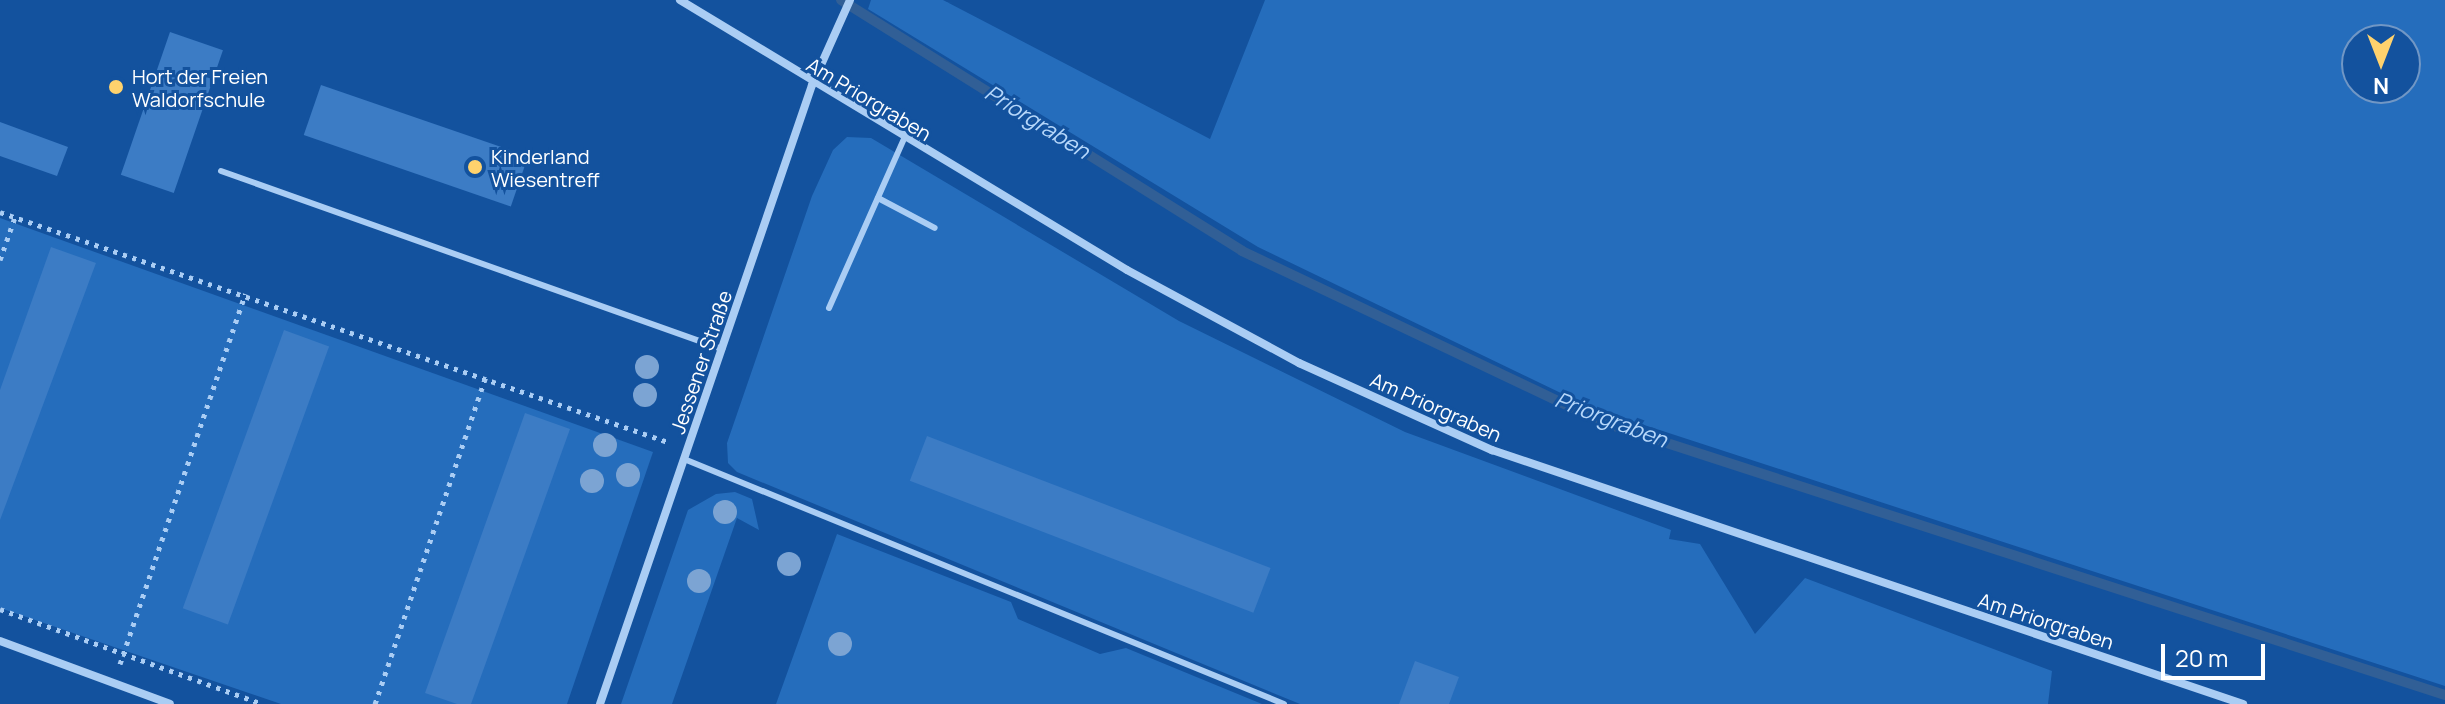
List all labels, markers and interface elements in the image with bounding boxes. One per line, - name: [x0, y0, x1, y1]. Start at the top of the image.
- north arrow: [2341, 24, 2421, 104]
- street label: Am Priorgraben: [802, 52, 936, 146]
- place label: Hort der Freien Waldorfschule: [132, 64, 268, 111]
- text: N: [2373, 71, 2389, 101]
- marker: Hort der Freien Waldorfschule: [107, 78, 125, 96]
- water label: Priorgraben: [980, 79, 1094, 165]
- place label: Kinderland Wiesentreff: [491, 144, 599, 191]
- marker: Kinderland Wiesentreff: [466, 158, 484, 176]
- street label: Jessener Straße: [665, 287, 737, 437]
- street label: Am Priorgraben: [1367, 367, 1505, 447]
- water label: Priorgraben: [1551, 386, 1671, 454]
- street label: Am Priorgraben: [1975, 588, 2117, 654]
- scale bar: [2165, 628, 2269, 678]
- text: 20 m: [2175, 641, 2228, 674]

